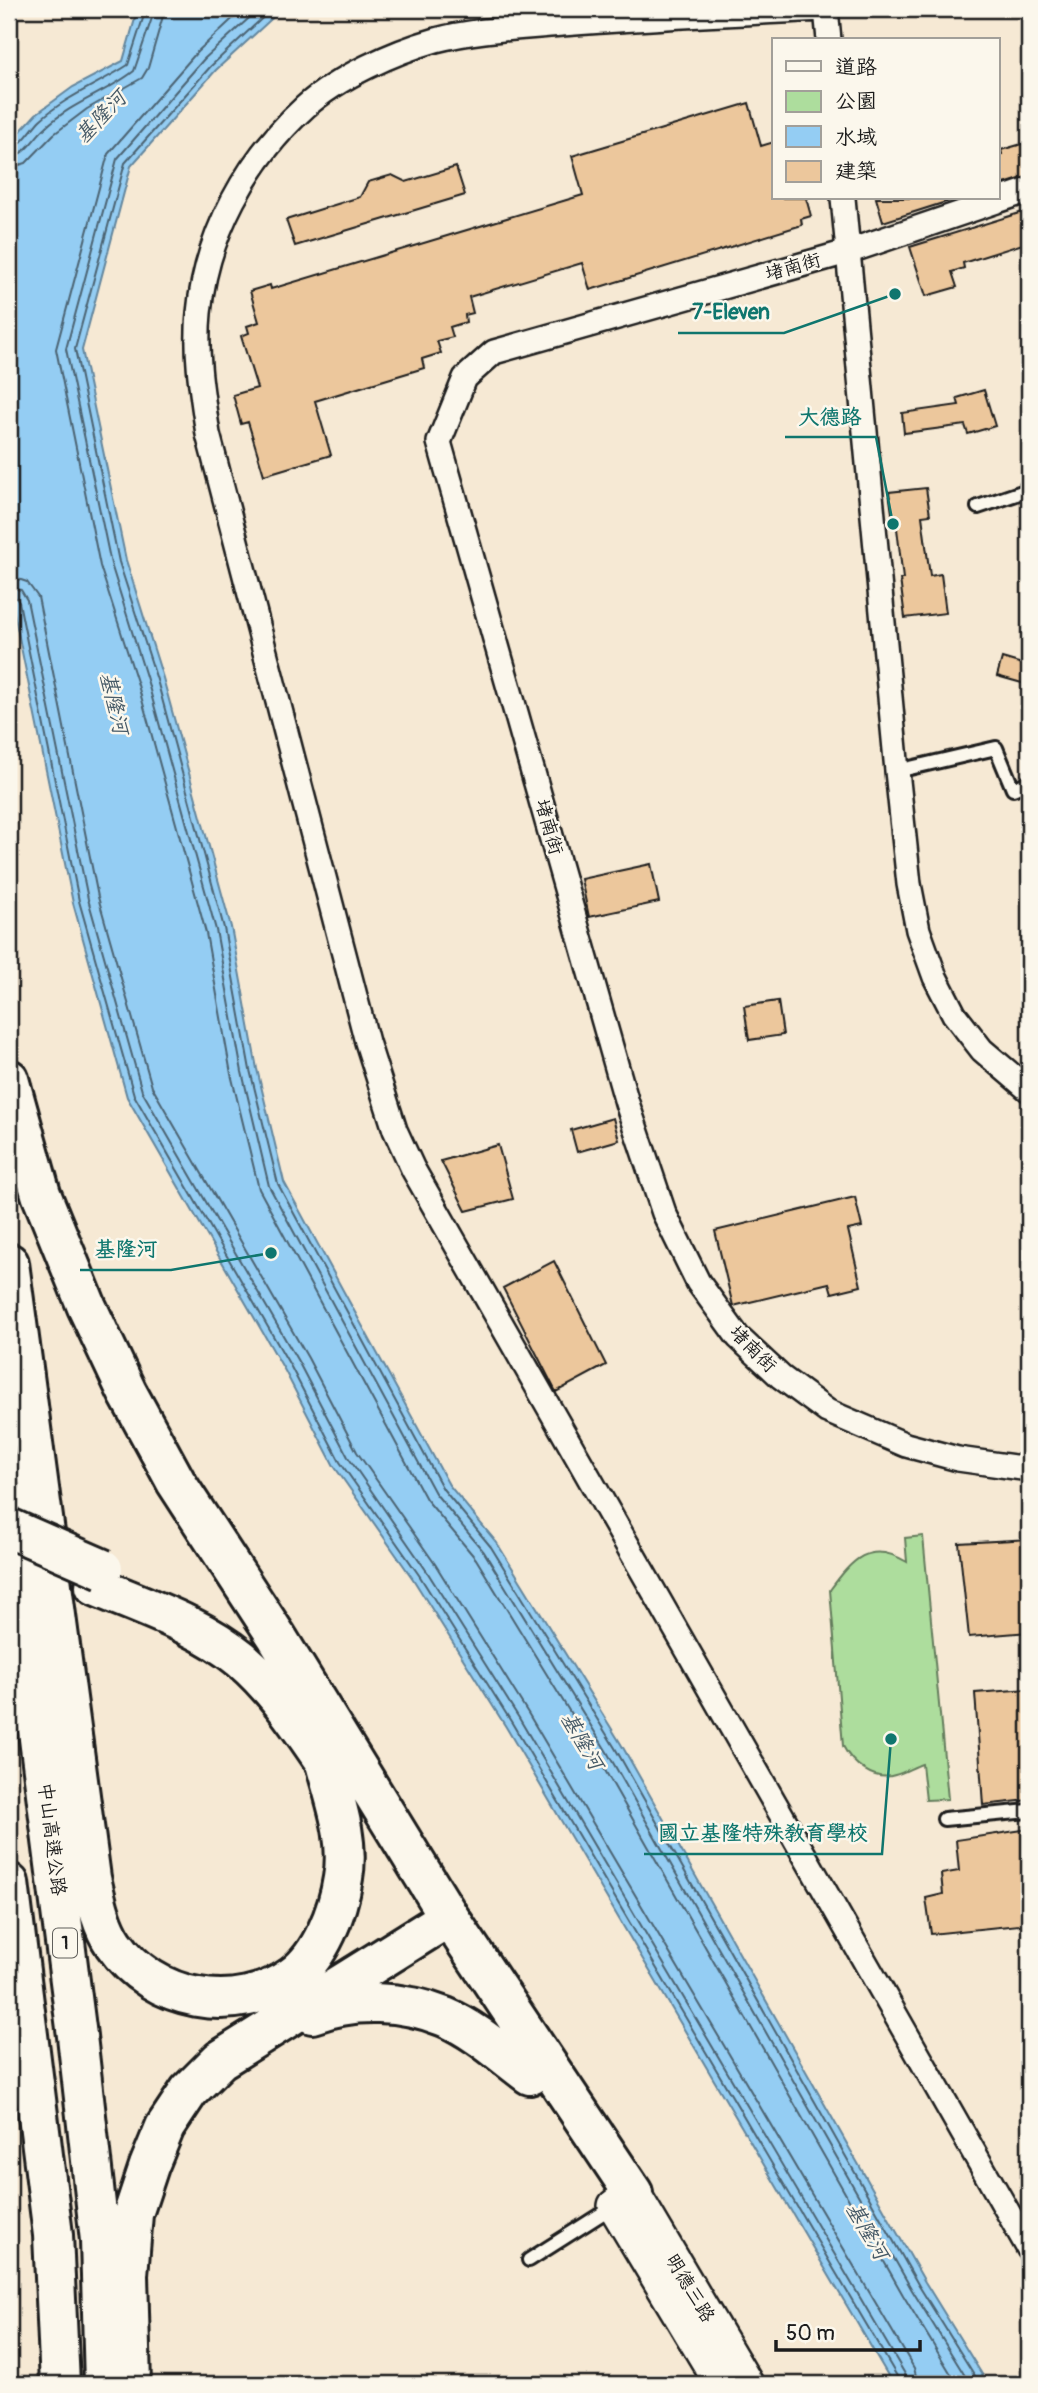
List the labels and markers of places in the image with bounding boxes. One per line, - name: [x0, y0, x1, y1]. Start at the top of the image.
- callout: 7-Eleven: [678, 291, 784, 333]
- callout: 大德路: [785, 395, 876, 437]
- callout: 基隆河: [80, 1228, 171, 1270]
- callout: 國立基隆特殊教育學校: [644, 1812, 882, 1854]

